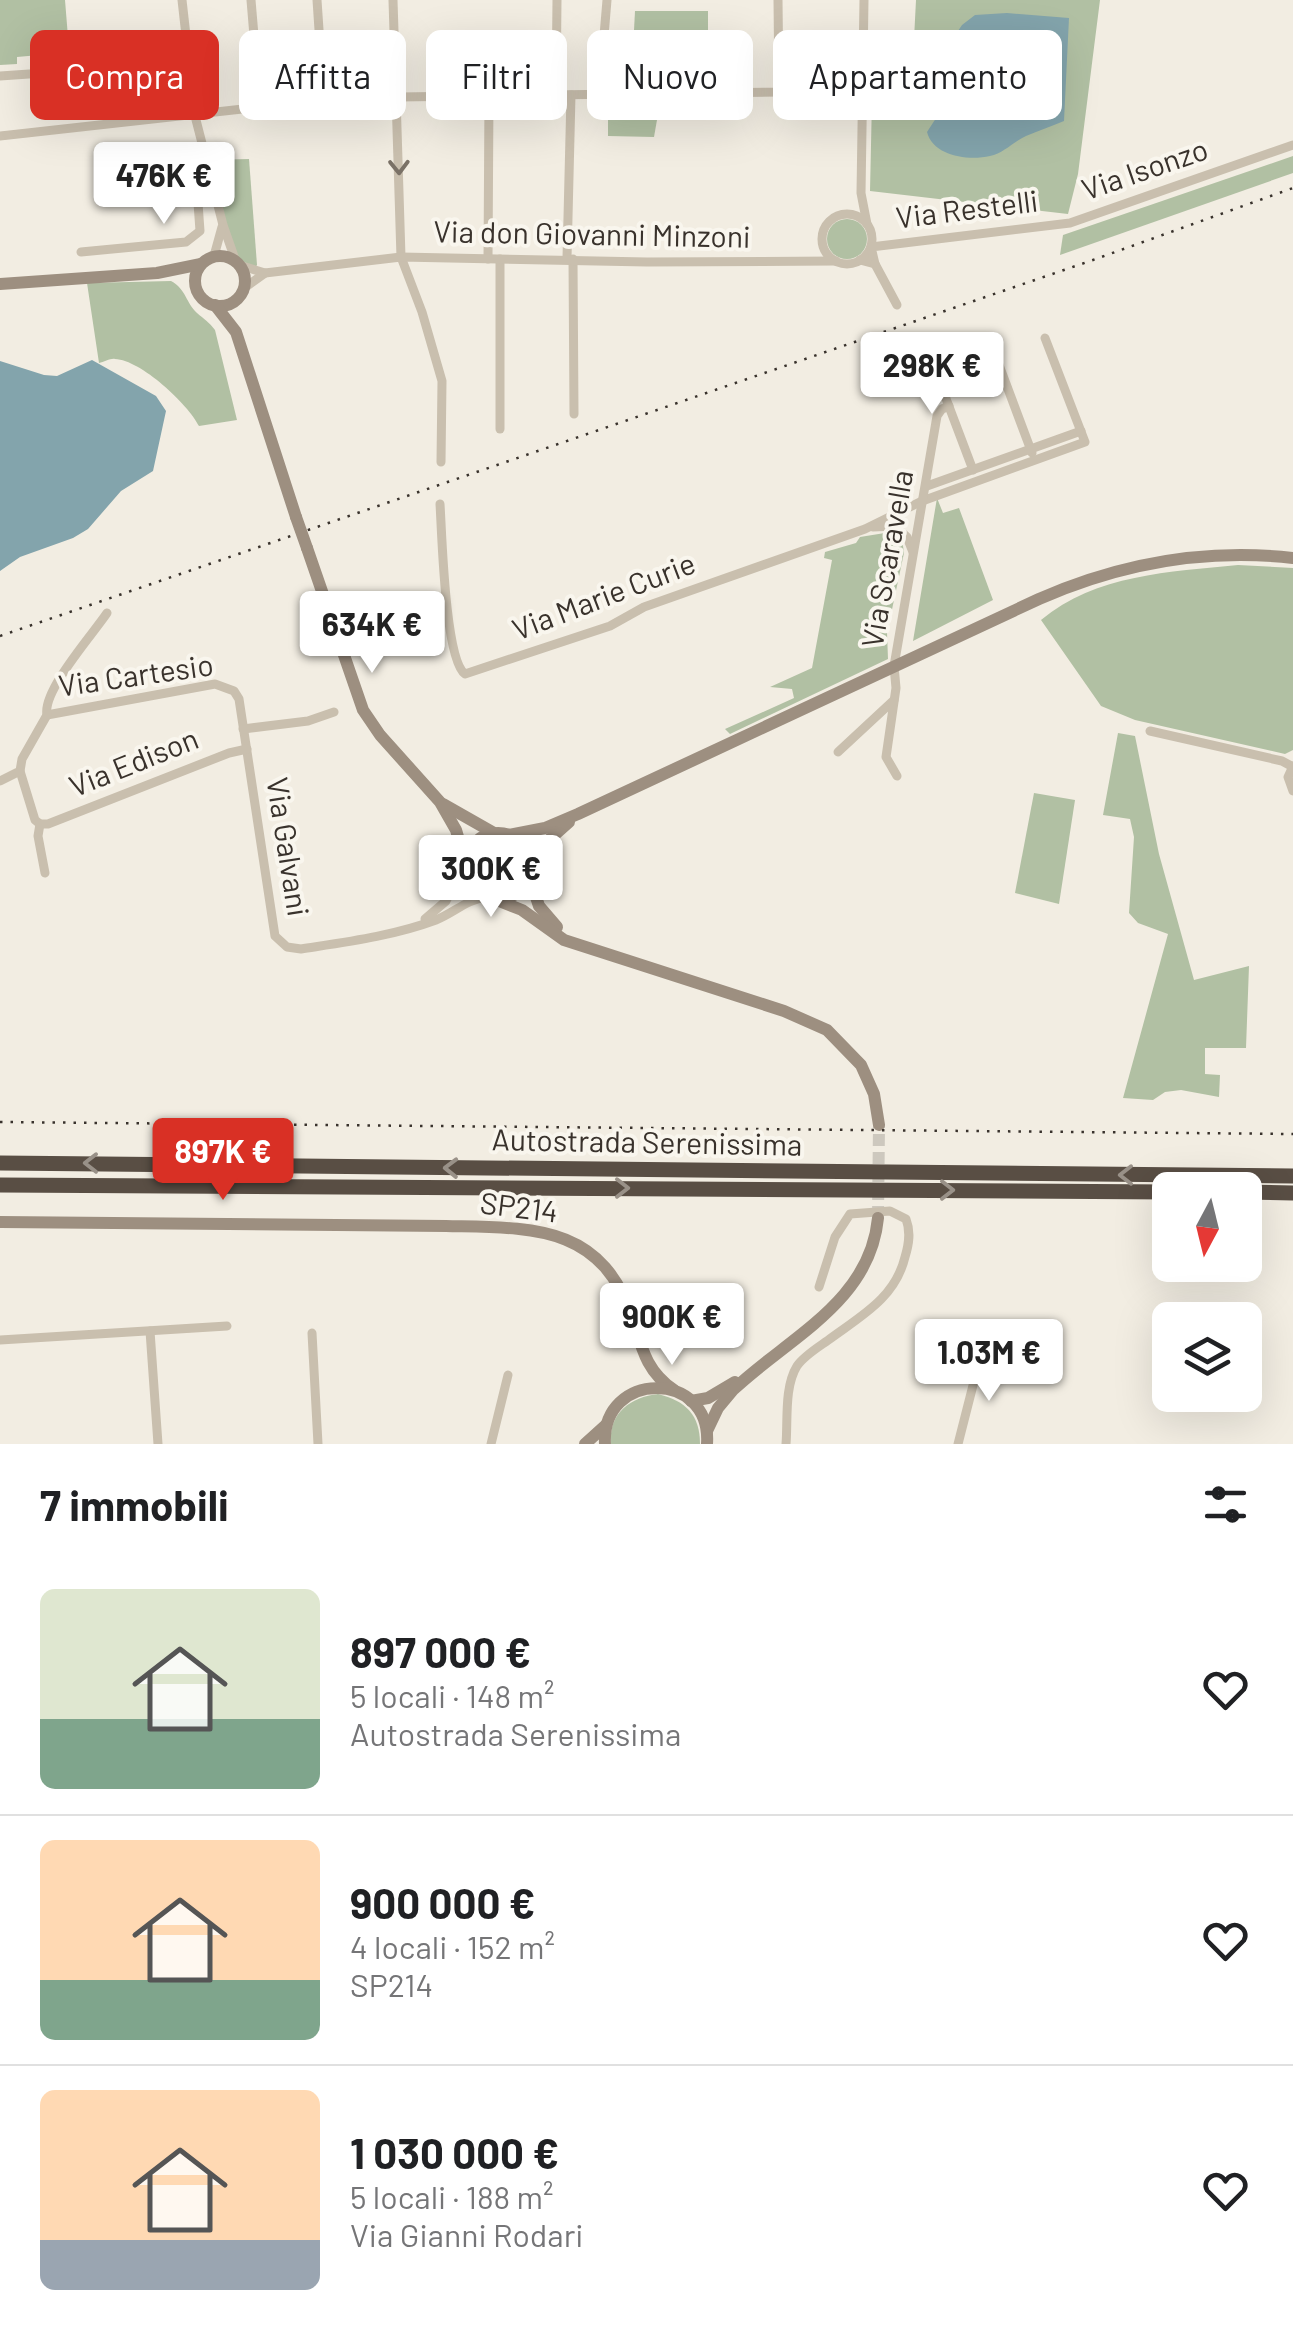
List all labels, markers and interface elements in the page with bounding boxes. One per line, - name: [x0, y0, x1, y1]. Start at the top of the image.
- chip: Compra: [30, 30, 219, 120]
- chip: Affitta: [239, 30, 406, 120]
- chip: Filtri: [426, 30, 567, 120]
- chip: Nuovo: [587, 30, 753, 120]
- chip: Appartamento: [773, 30, 1062, 120]
- street label: Via Isonzo: [1077, 130, 1212, 206]
- pin: 476K €: [83, 142, 245, 227]
- text: 476K €: [116, 155, 212, 193]
- one-way arrow: [389, 160, 410, 176]
- street label: Via Restelli: [894, 181, 1040, 235]
- street label: Via don Giovanni Minzoni: [433, 212, 751, 254]
- pin: 298K €: [851, 332, 1013, 417]
- text: 298K €: [883, 345, 981, 383]
- street label: Via Scaravella: [853, 467, 919, 650]
- street label: Via Marie Curie: [507, 544, 700, 646]
- pin: 634K €: [291, 591, 453, 676]
- text: 634K €: [322, 604, 422, 642]
- street label: Via Cartesio: [56, 645, 215, 703]
- street label: Via Edison: [64, 719, 203, 803]
- street label: Via Galvani: [260, 775, 318, 919]
- pin: 300K €: [410, 835, 572, 920]
- text: 300K €: [441, 848, 541, 886]
- pin: 897K €: [142, 1118, 304, 1203]
- street label: Autostrada Serenissima: [491, 1120, 803, 1162]
- text: 897K €: [175, 1131, 271, 1169]
- one-way arrow: [82, 1152, 98, 1174]
- one-way arrow: [442, 1157, 458, 1179]
- one-way arrow: [1117, 1164, 1132, 1186]
- north arrow: [1152, 1172, 1262, 1282]
- map controls: [1152, 1172, 1262, 1412]
- one-way arrow: [616, 1177, 631, 1199]
- one-way arrow: [940, 1179, 956, 1201]
- street label: SP214: [478, 1183, 560, 1229]
- pin: 900K €: [591, 1283, 753, 1368]
- text: 900K €: [622, 1296, 722, 1334]
- button: layers: [1152, 1302, 1262, 1412]
- pin: 1.03M €: [897, 1319, 1081, 1404]
- text: 1.03M €: [937, 1332, 1041, 1370]
- icon: filters: [1198, 1477, 1253, 1532]
- text: 7 immobili: [40, 1479, 229, 1529]
- text: 897 000 €: [350, 1626, 531, 1676]
- icon: home: [120, 1629, 240, 1749]
- icon: heart: [1198, 1662, 1253, 1717]
- text: 5 locali · 148 m²: [350, 1676, 554, 1714]
- text: Autostrada Serenissima: [350, 1714, 681, 1752]
- text: 900 000 €: [350, 1877, 535, 1927]
- icon: home: [120, 1880, 240, 2000]
- icon: heart: [1198, 1913, 1253, 1968]
- text: 4 locali · 152 m²: [350, 1927, 555, 1965]
- text: SP214: [350, 1965, 433, 2003]
- text: 1 030 000 €: [350, 2127, 559, 2177]
- icon: home: [120, 2130, 240, 2250]
- icon: heart: [1198, 2163, 1253, 2218]
- text: 5 locali · 188 m²: [350, 2177, 554, 2215]
- text: Via Gianni Rodari: [350, 2215, 584, 2253]

